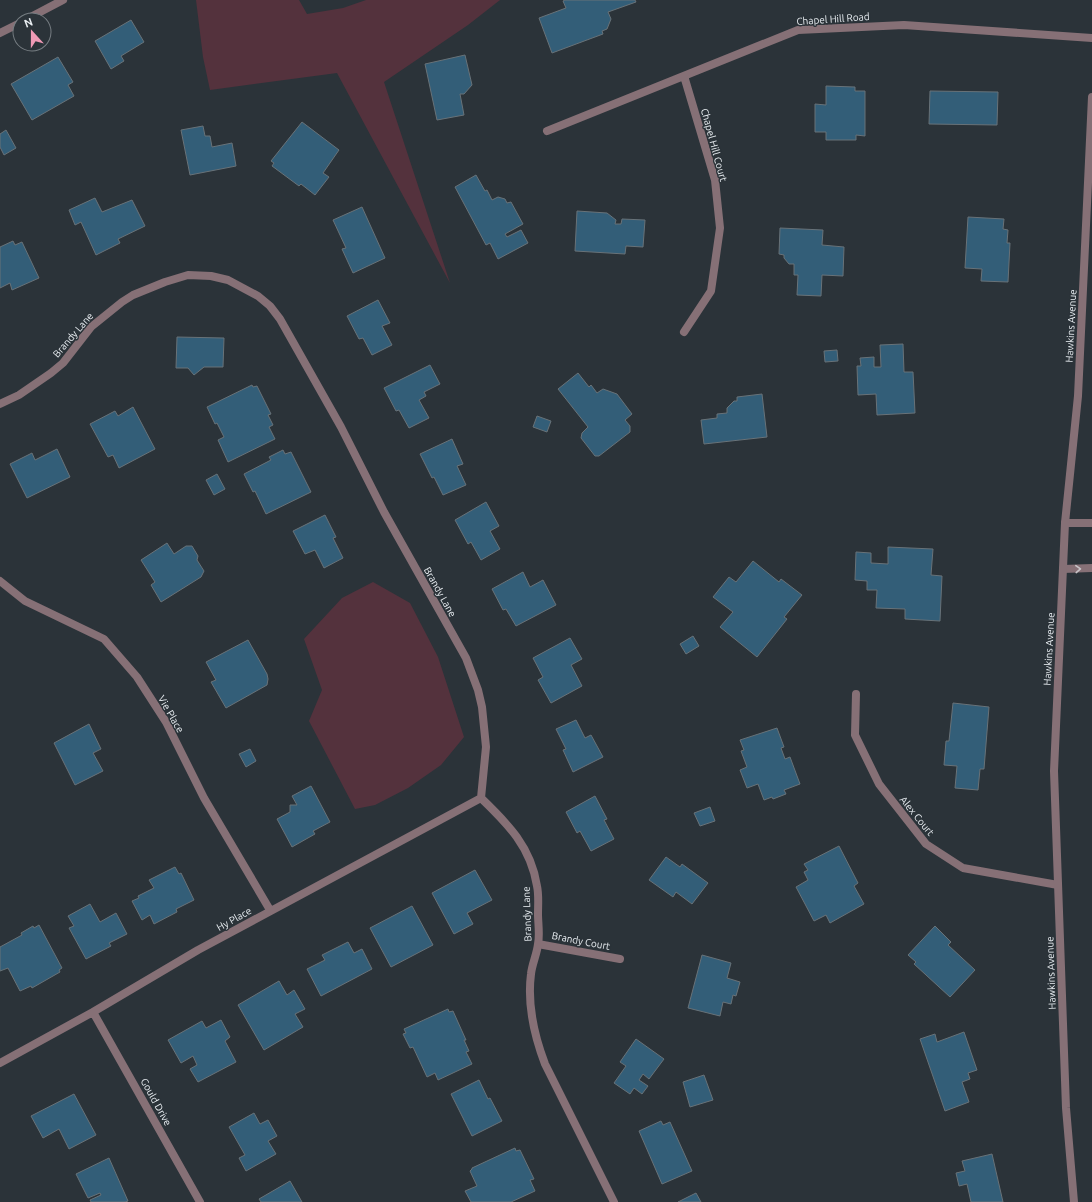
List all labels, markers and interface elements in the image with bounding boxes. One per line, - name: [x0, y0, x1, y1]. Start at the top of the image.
- street label: Chapel Hill Road: [796, 11, 870, 27]
- north arrow: [12, 12, 52, 52]
- text: N: [22, 16, 34, 30]
- street label: Chapel Hill Court: [699, 107, 729, 183]
- street label: Hawkins Avenue: [1064, 289, 1078, 363]
- street label: Brandy Lane: [51, 310, 95, 360]
- one-way arrow: [1075, 564, 1081, 573]
- street label: Brandy Lane: [422, 565, 458, 619]
- street label: Hawkins Avenue: [1042, 612, 1056, 686]
- street label: Vie Place: [156, 694, 186, 734]
- street label: Alex Court: [898, 794, 936, 838]
- street label: Brandy Lane: [521, 886, 533, 942]
- street label: Hy Place: [215, 905, 253, 933]
- street label: Brandy Court: [551, 930, 611, 952]
- street label: Hawkins Avenue: [1044, 936, 1058, 1010]
- street label: Gould Drive: [138, 1076, 174, 1128]

